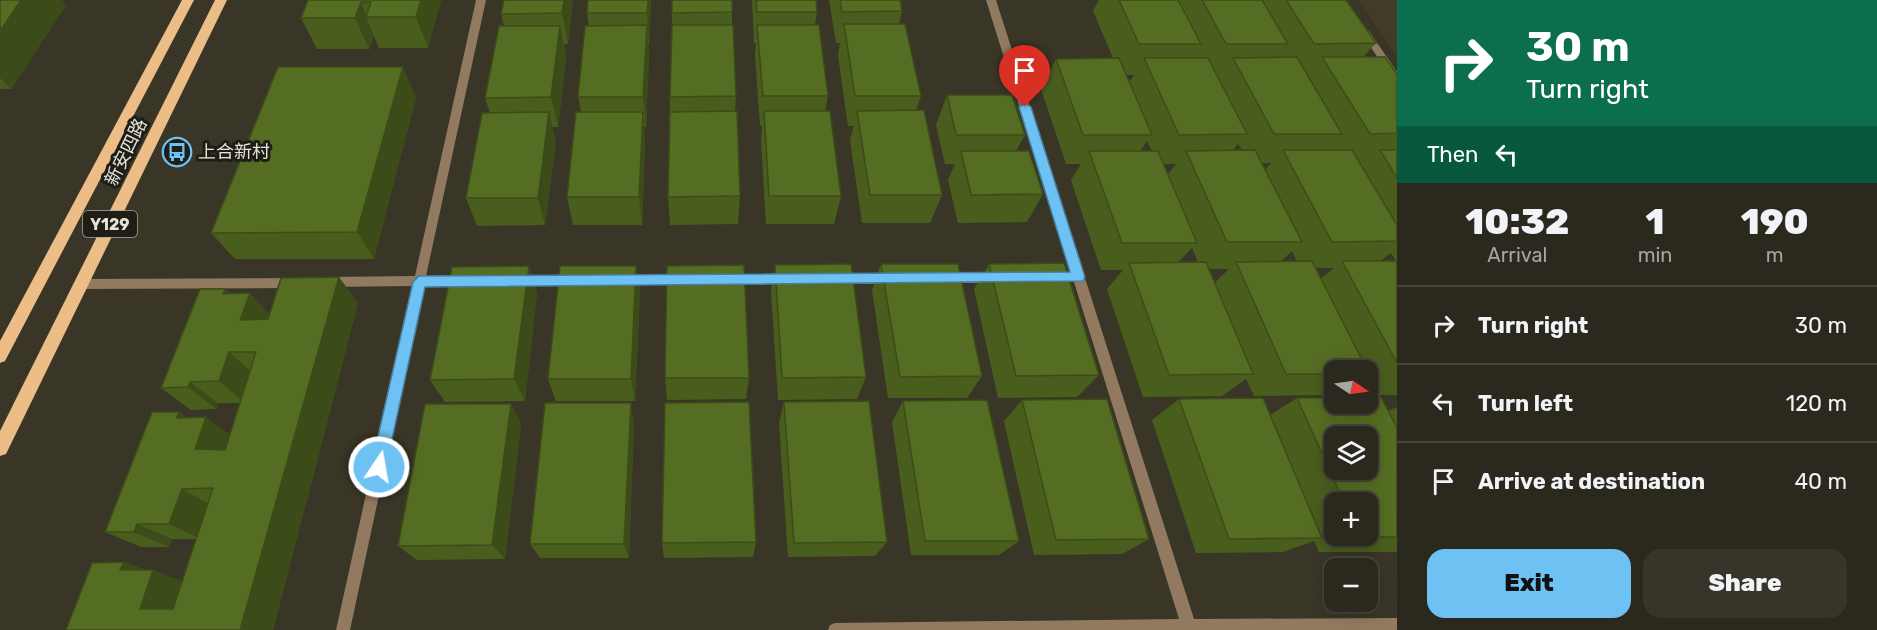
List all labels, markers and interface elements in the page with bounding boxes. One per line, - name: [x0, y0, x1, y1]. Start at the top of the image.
- text: 30 m: [1526, 22, 1630, 72]
- icon: right: [1427, 24, 1505, 102]
- pin: [999, 45, 1050, 107]
- icon: arrive: [1008, 54, 1041, 87]
- text: Turn right: [1526, 73, 1649, 105]
- street label: 新安四路: [100, 115, 152, 189]
- bus stop icon: 上合新村: [161, 136, 193, 168]
- icon: left: [1490, 138, 1523, 171]
- place label: 上合新村: [198, 141, 270, 163]
- text: Then: [1427, 141, 1478, 168]
- text: 10:32: [1465, 200, 1569, 243]
- text: 1: [1646, 200, 1665, 243]
- text: 190: [1741, 200, 1809, 243]
- road number: Y129: [83, 211, 137, 237]
- text: Arrival: [1487, 243, 1547, 267]
- text: min: [1638, 243, 1672, 267]
- text: m: [1766, 243, 1784, 267]
- icon: right: [1427, 309, 1460, 342]
- text: Turn right: [1478, 312, 1588, 339]
- text: 30 m: [1795, 312, 1847, 339]
- north arrow: [1324, 360, 1378, 414]
- map controls: [1324, 360, 1378, 612]
- icon: left: [1427, 387, 1460, 420]
- text: Turn left: [1478, 390, 1573, 417]
- text: 120 m: [1786, 390, 1847, 417]
- button: layers: [1324, 426, 1378, 480]
- position arrow: [347, 435, 411, 499]
- icon: arrive: [1427, 465, 1460, 498]
- text: Arrive at destination: [1478, 468, 1705, 495]
- text: 40 m: [1794, 468, 1847, 495]
- button: +: [1324, 492, 1378, 546]
- button: Exit: [1427, 549, 1631, 618]
- button: Share: [1643, 549, 1847, 618]
- button: −: [1324, 558, 1378, 612]

